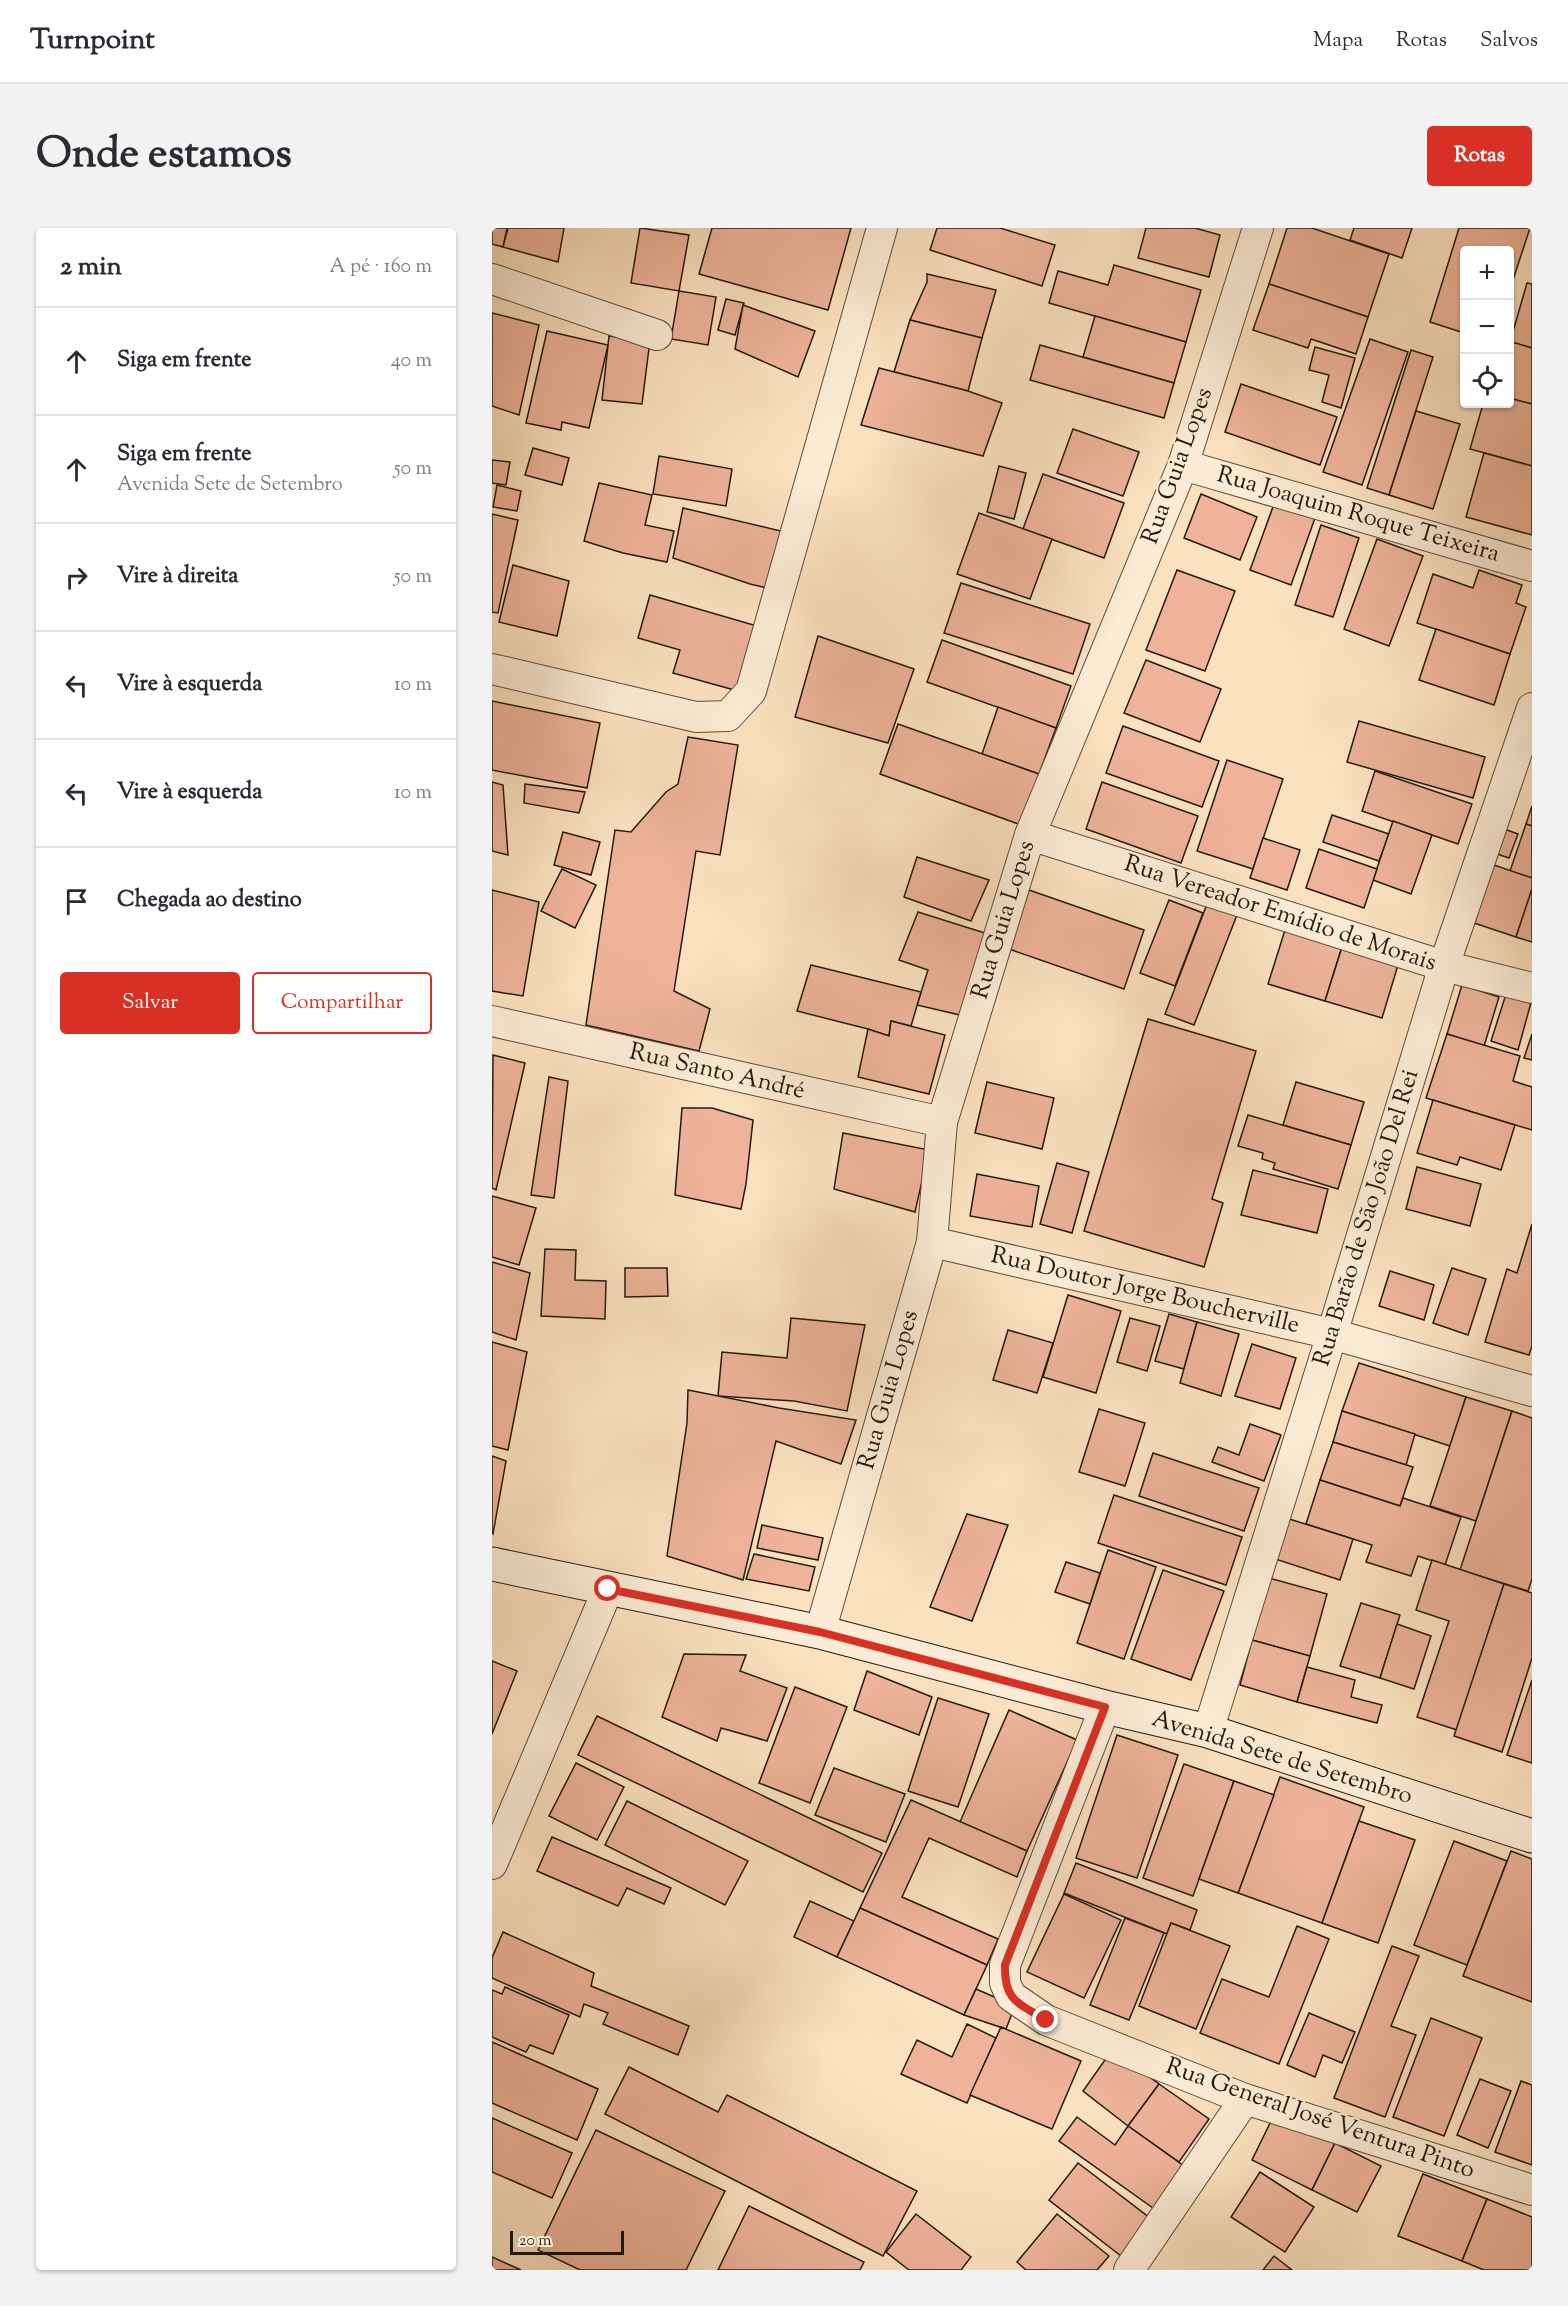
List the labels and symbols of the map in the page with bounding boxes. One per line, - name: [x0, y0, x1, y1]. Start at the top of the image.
- street label: Rua Guia Lopes: [1134, 383, 1222, 549]
- street label: Rua Joaquim Roque Teixeira: [1213, 458, 1503, 572]
- street label: Rua Guia Lopes: [964, 836, 1044, 1004]
- street label: Rua Vereador Emídio de Morais: [1119, 847, 1441, 981]
- street label: Rua Santo André: [626, 1035, 808, 1109]
- street label: Rua Barão de São João Del Rei: [1306, 1065, 1428, 1371]
- street label: Rua Doutor Jorge Boucherville: [987, 1239, 1303, 1343]
- street label: Rua Guia Lopes: [850, 1306, 928, 1474]
- route start: [594, 1575, 620, 1601]
- street label: Avenida Sete de Setembro: [1147, 1702, 1417, 1814]
- route end: [1032, 2006, 1058, 2032]
- street label: Rua General José Ventura Pinto: [1161, 2050, 1479, 2188]
- scale bar: [510, 2228, 624, 2256]

